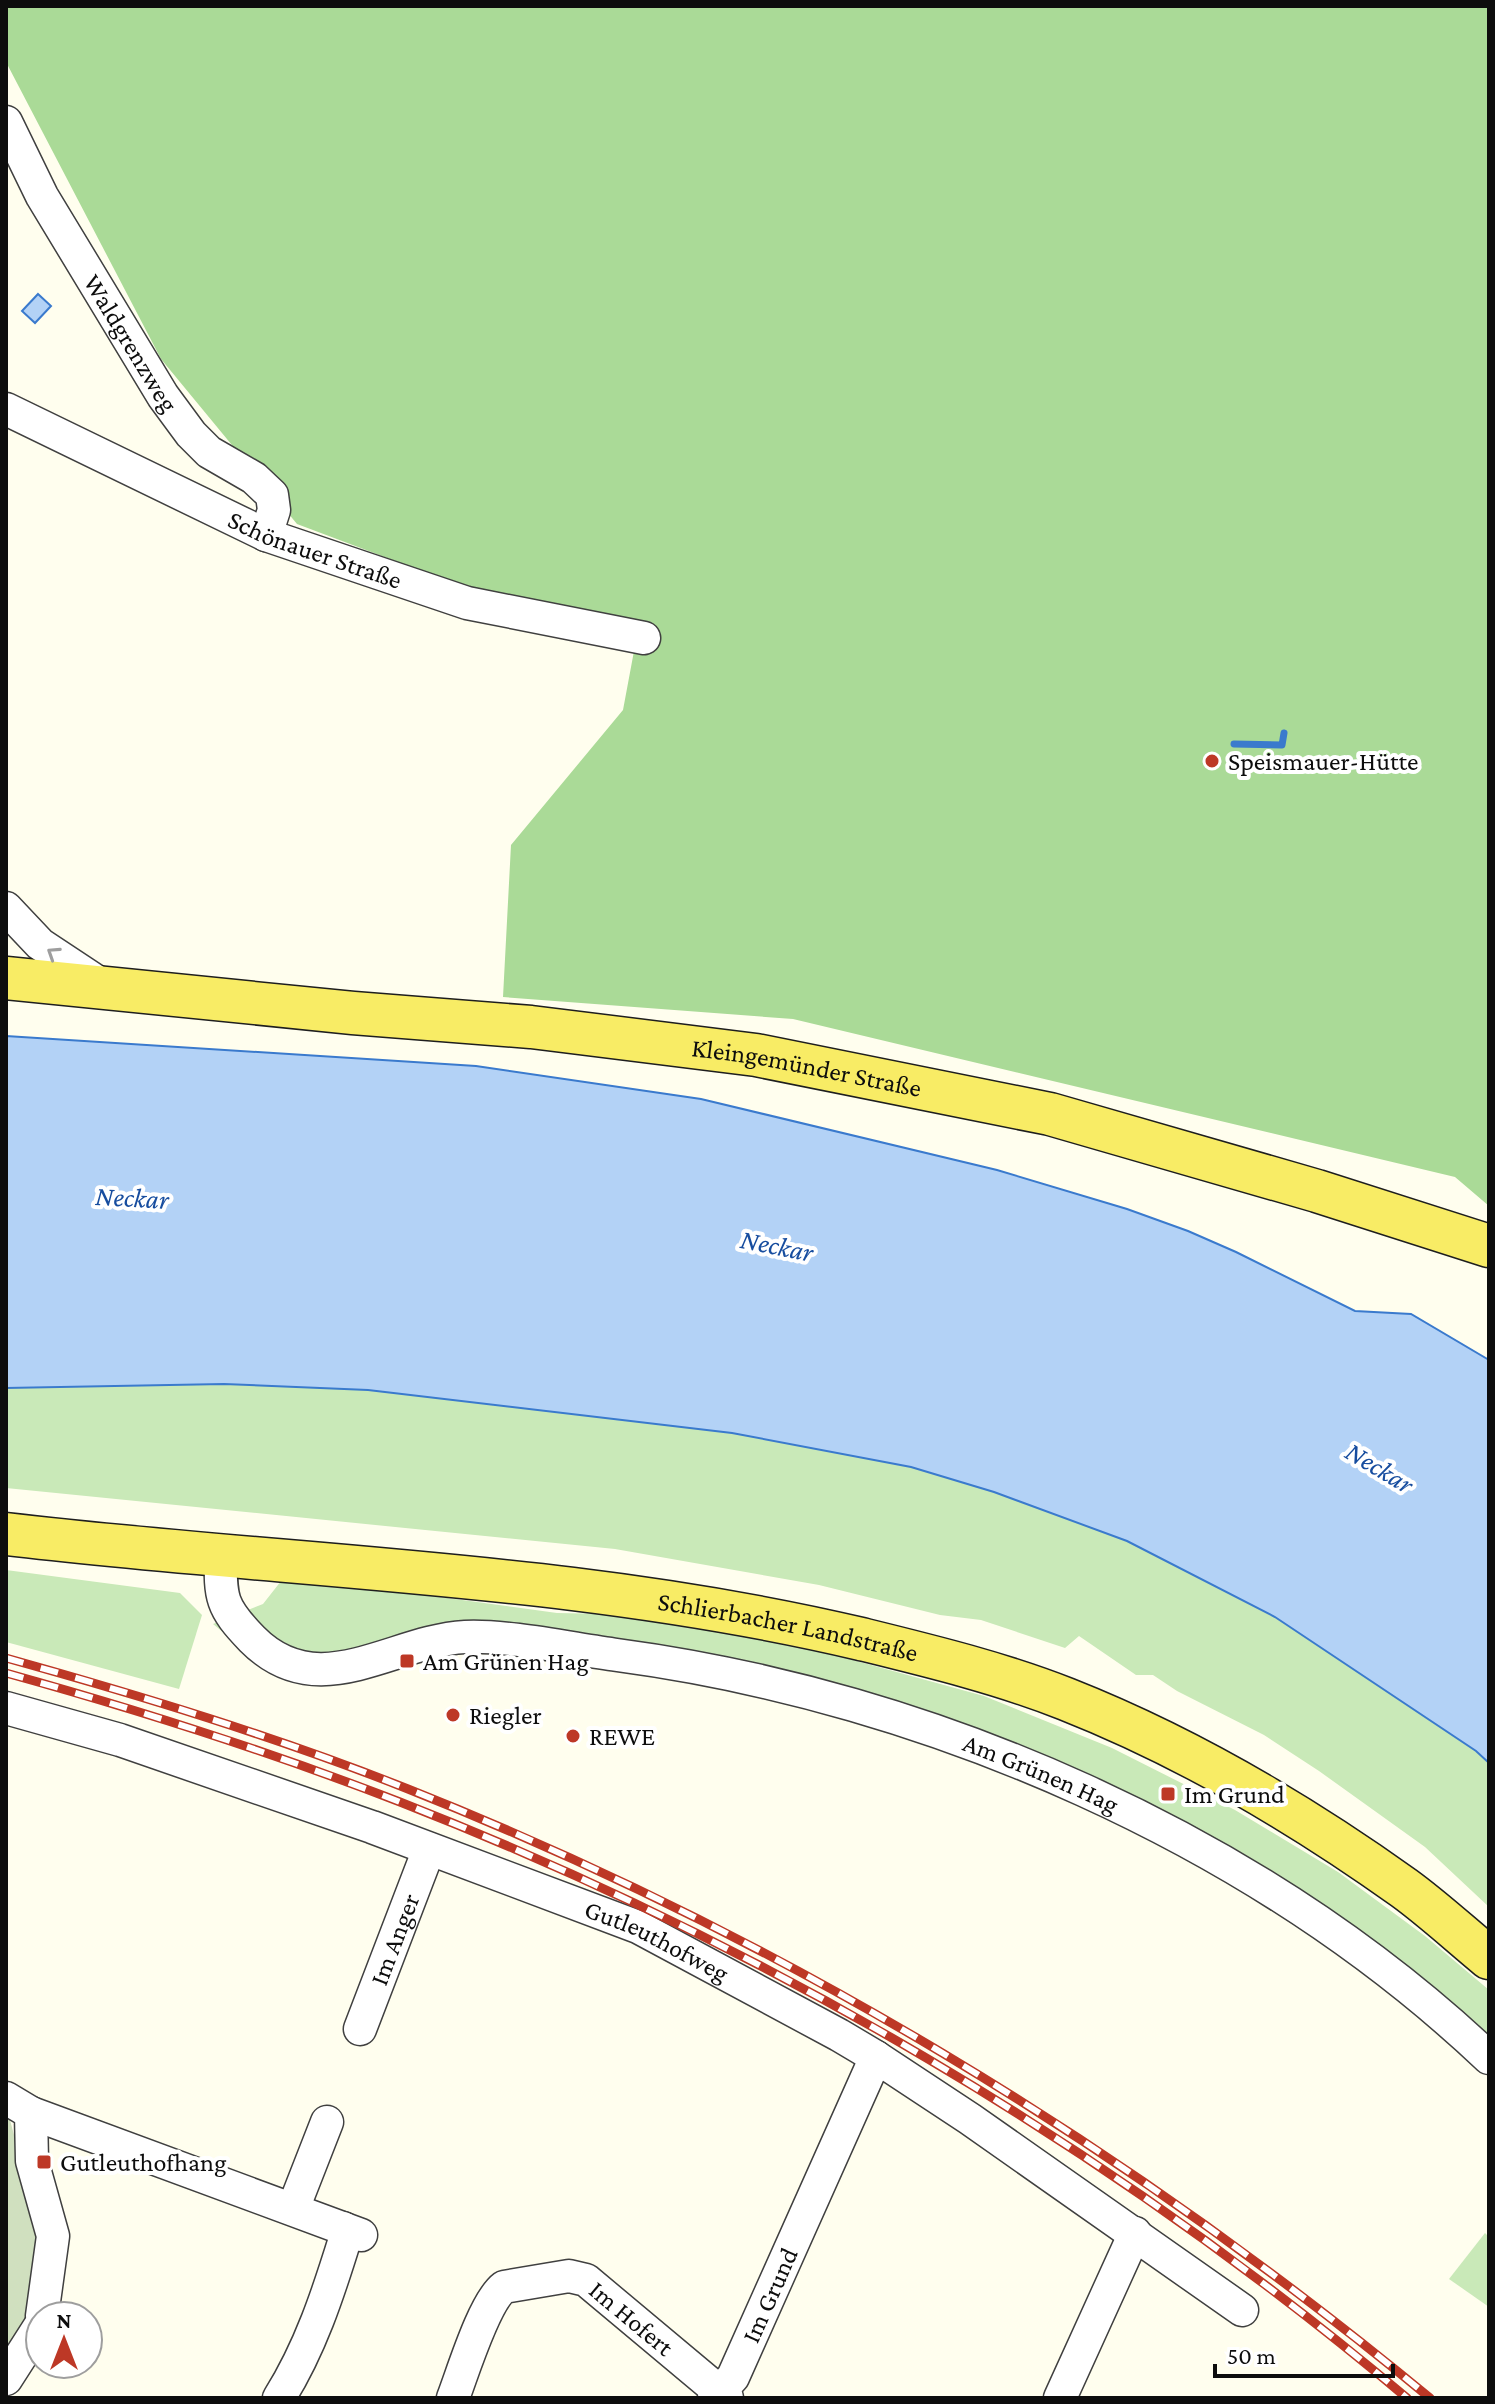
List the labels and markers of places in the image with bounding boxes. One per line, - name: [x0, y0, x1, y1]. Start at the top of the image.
- place label: Speismauer-Hütte: [1228, 747, 1418, 776]
- marker: Speismauer-Hütte: [1203, 752, 1221, 770]
- place label: Am Grünen Hag: [423, 1647, 589, 1676]
- marker: Am Grünen Hag: [398, 1652, 416, 1670]
- place label: Riegler: [469, 1701, 542, 1730]
- marker: Riegler: [444, 1706, 462, 1724]
- place label: REWE: [589, 1722, 655, 1751]
- marker: REWE: [564, 1727, 582, 1745]
- place label: Im Grund: [1184, 1780, 1285, 1809]
- marker: Im Grund: [1159, 1785, 1177, 1803]
- place label: Gutleuthofhang: [60, 2148, 227, 2177]
- marker: Gutleuthofhang: [35, 2153, 53, 2171]

